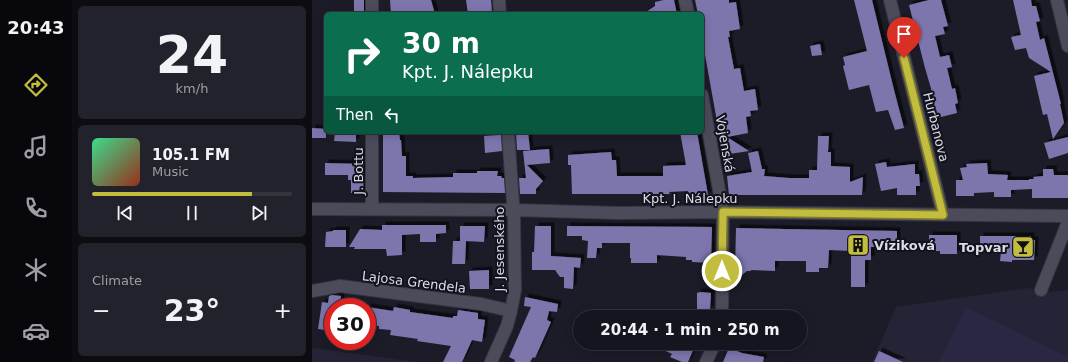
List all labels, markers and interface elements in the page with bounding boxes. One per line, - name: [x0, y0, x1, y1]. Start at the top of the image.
- text: 20:43: [7, 17, 65, 38]
- pin: [887, 17, 921, 58]
- icon: arrive: [893, 23, 915, 45]
- text: 24: [156, 25, 228, 85]
- text: 30 m: [402, 27, 480, 60]
- icon: right: [336, 28, 388, 80]
- text: Kpt. J. Nálepku: [402, 61, 534, 82]
- icon: directions: [22, 71, 50, 99]
- text: km/h: [176, 81, 208, 96]
- street label: Hurbanova: [920, 91, 952, 163]
- icon: left: [381, 104, 403, 126]
- text: Then: [336, 106, 373, 124]
- street label: Vojenská: [713, 114, 737, 174]
- icon: music: [22, 133, 50, 161]
- text: 105.1 FM: [152, 146, 230, 164]
- street label: J. Bottu: [351, 147, 366, 196]
- text: Music: [152, 164, 189, 179]
- street label: Kpt. J. Nálepku: [642, 191, 738, 206]
- icon: phone: [22, 194, 50, 222]
- icon: previous: [114, 202, 136, 224]
- icon: pause: [181, 202, 203, 224]
- icon: next: [248, 202, 270, 224]
- street label: J. Jesenského: [492, 206, 507, 292]
- building icon: Víziková: [845, 232, 871, 258]
- bar icon: Topvar: [1010, 234, 1036, 260]
- place label: Víziková: [874, 238, 935, 253]
- place label: Topvar: [959, 240, 1009, 255]
- position arrow: [701, 250, 743, 292]
- icon: climate: [22, 256, 50, 284]
- street label: Lajosa Grendela: [361, 268, 467, 296]
- text: Climate: [92, 273, 142, 288]
- text: 23°: [164, 293, 220, 328]
- text: −: [92, 298, 110, 323]
- text: +: [274, 298, 292, 323]
- speed limit sign: 30: [324, 298, 376, 350]
- icon: car: [22, 317, 50, 345]
- text: 20:44 · 1 min · 250 m: [600, 321, 780, 339]

